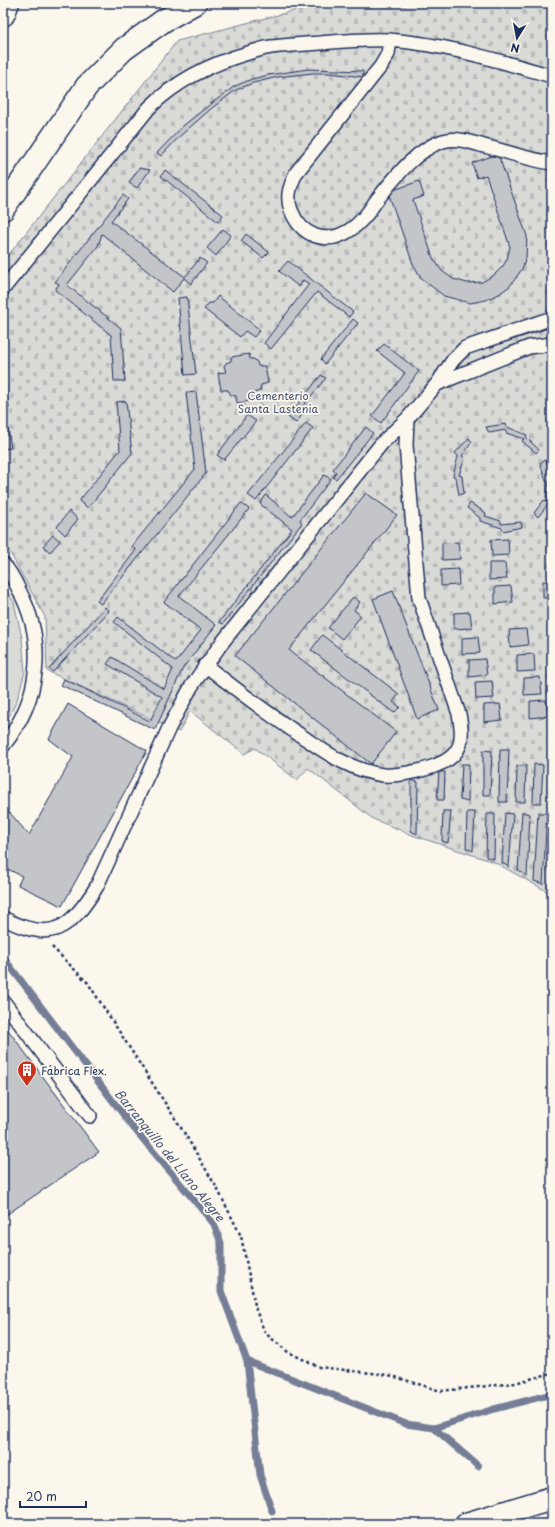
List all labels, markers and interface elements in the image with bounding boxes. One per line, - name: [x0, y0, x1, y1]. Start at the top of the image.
- north arrow: [497, 18, 537, 58]
- text: N: [509, 39, 521, 57]
- park label: Cementerio Santa Lastenia: [238, 387, 319, 417]
- building icon: Fábrica Flex.: [16, 1059, 38, 1087]
- place label: Fábrica Flex.: [41, 1062, 107, 1079]
- water label: Barranquillo del Llano Alegre: [111, 1085, 229, 1225]
- scale bar: [20, 1483, 86, 1509]
- text: 20 m: [26, 1487, 57, 1505]

